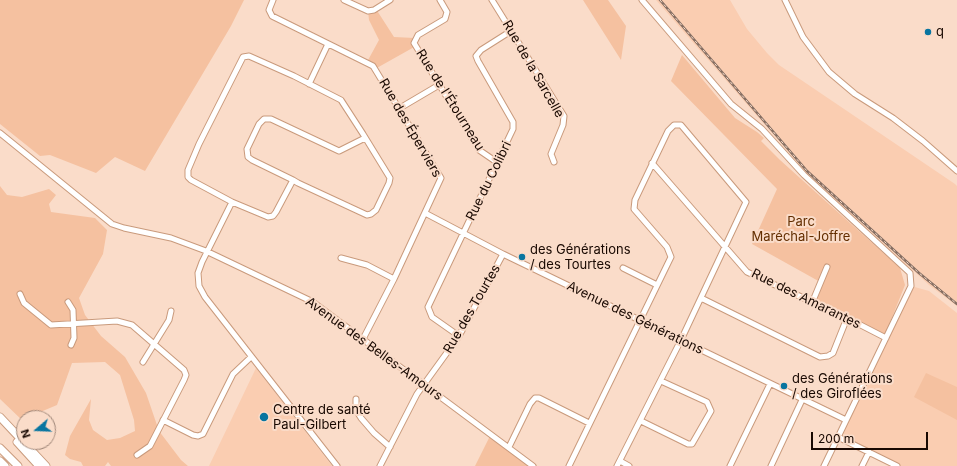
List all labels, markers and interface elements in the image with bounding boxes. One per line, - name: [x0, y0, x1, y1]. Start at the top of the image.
- street label: Rue de la Sarcelle: [499, 18, 567, 120]
- place label: q: [936, 24, 944, 40]
- marker: q: [923, 27, 933, 37]
- street label: Rue de l'Étourneau: [413, 47, 487, 153]
- street label: Rue des Éperviers: [375, 76, 445, 180]
- street label: Rue du Colibri: [463, 139, 515, 223]
- park label: Parc Maréchal-Joffre: [752, 214, 850, 245]
- place label: des Générations / des Tourtes: [530, 242, 631, 273]
- marker: des Générations / des Tourtes: [517, 252, 527, 262]
- street label: Rue des Tourtes: [440, 262, 504, 356]
- street label: Rue des Amarantes: [749, 266, 863, 332]
- street label: Avenue des Générations: [564, 278, 706, 358]
- street label: Avenue des Belles-Amours: [303, 294, 445, 404]
- place label: des Générations / des Giroflées: [792, 371, 893, 402]
- marker: des Générations / des Giroflées: [779, 381, 789, 391]
- place label: Centre de santé Paul-Gilbert: [273, 402, 371, 433]
- north arrow: [16, 410, 56, 450]
- marker: Centre de santé Paul-Gilbert: [258, 411, 270, 423]
- scale bar: [813, 424, 930, 450]
- text: N: [18, 427, 34, 440]
- text: 200 m: [818, 431, 854, 446]

